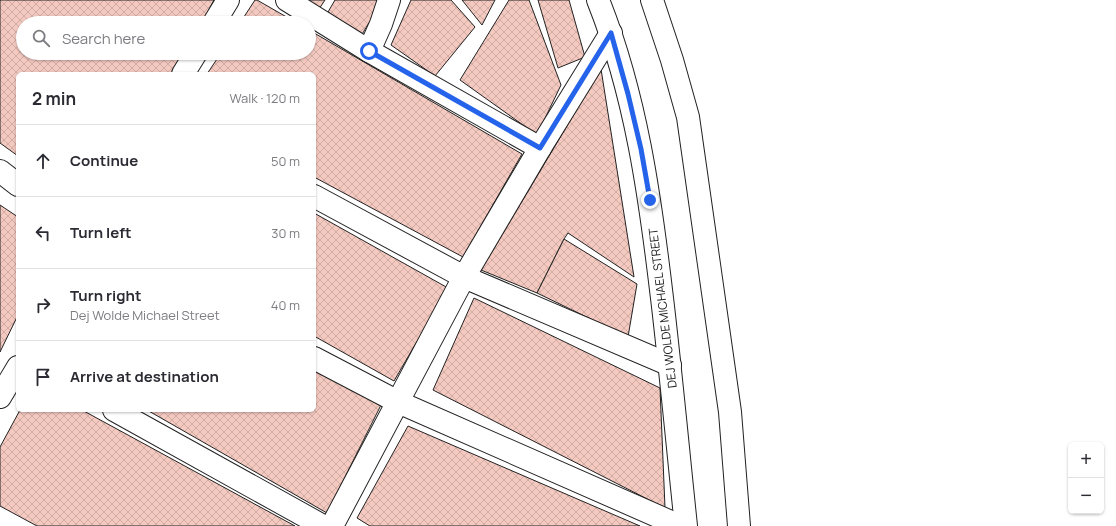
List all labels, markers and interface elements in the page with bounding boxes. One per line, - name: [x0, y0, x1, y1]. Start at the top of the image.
- search box: [16, 16, 316, 60]
- icon: search: [30, 27, 52, 49]
- text: Search here: [62, 28, 145, 49]
- route start: [360, 42, 378, 60]
- text: 2 min: [32, 87, 76, 110]
- text: Walk · 120 m: [230, 89, 300, 107]
- icon: ahead: [32, 150, 54, 172]
- text: Continue: [70, 150, 138, 171]
- text: 50 m: [271, 152, 300, 170]
- route end: [641, 191, 659, 209]
- icon: left: [32, 222, 54, 244]
- text: Turn left: [70, 222, 132, 243]
- text: 30 m: [271, 224, 300, 242]
- street label: DEJ WOLDE MICHAEL STREET: [644, 226, 681, 389]
- text: Turn right: [70, 285, 141, 306]
- icon: right: [32, 294, 54, 316]
- text: 40 m: [271, 296, 300, 314]
- text: Dej Wolde Michael Street: [70, 306, 220, 324]
- icon: arrive: [32, 366, 54, 388]
- text: Arrive at destination: [70, 366, 219, 387]
- map controls: [1068, 442, 1104, 514]
- button: +: [1068, 442, 1104, 478]
- button: −: [1068, 478, 1104, 514]

